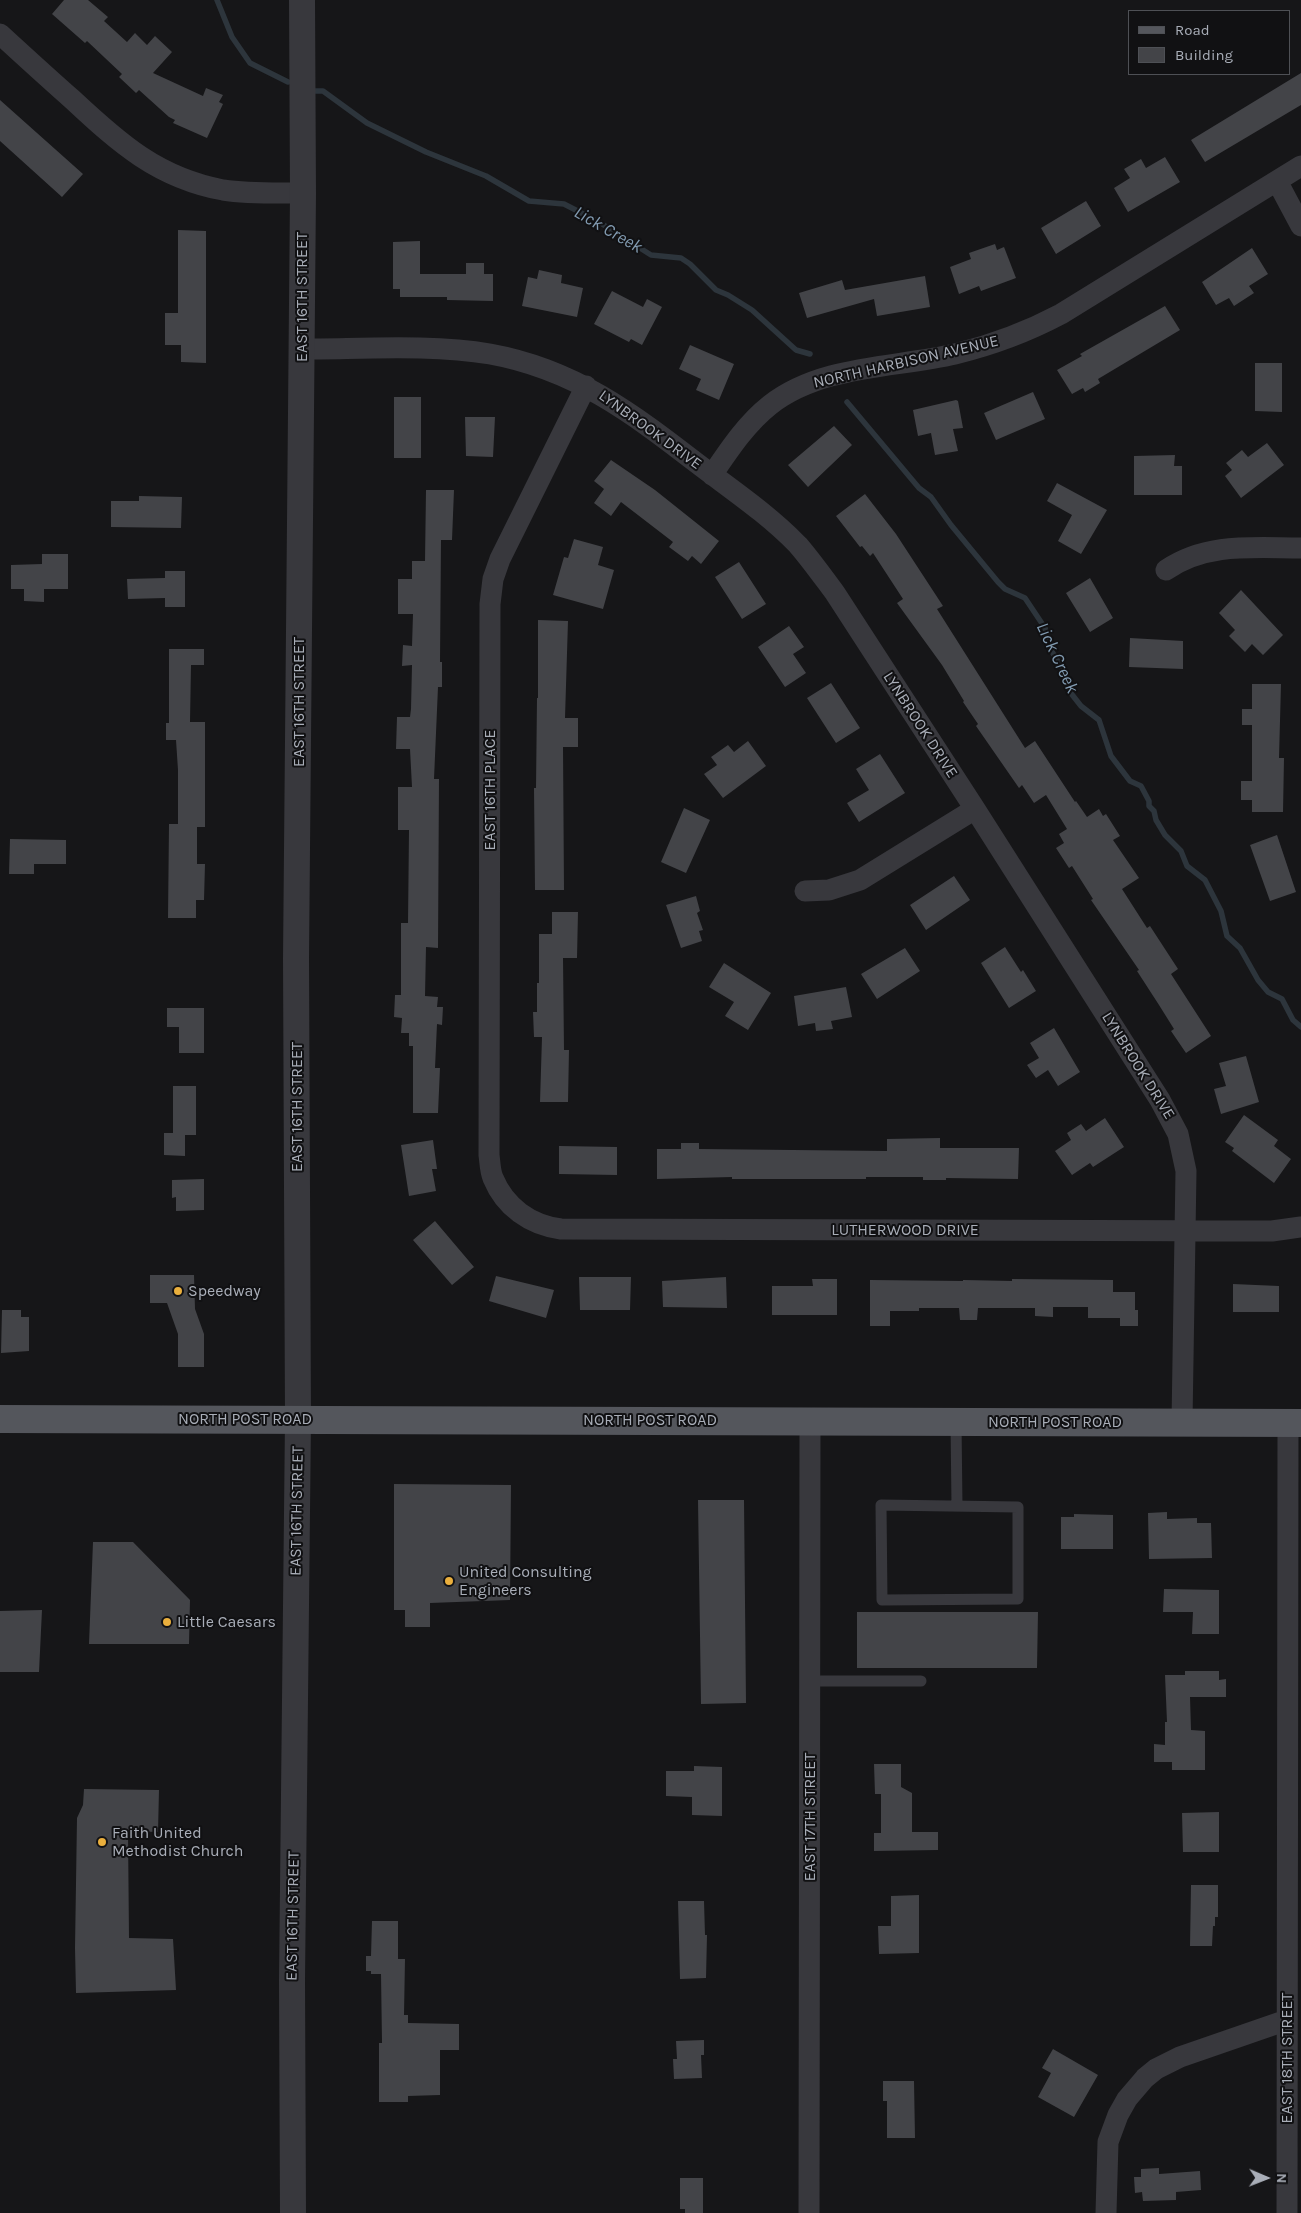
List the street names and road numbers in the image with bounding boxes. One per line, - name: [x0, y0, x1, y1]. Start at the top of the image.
- street label: EAST 16TH STREET: [292, 232, 312, 362]
- street label: NORTH HARBISON AVENUE: [811, 331, 1001, 393]
- street label: LYNBROOK DRIVE: [595, 386, 705, 474]
- street label: EAST 16TH STREET: [289, 637, 309, 767]
- street label: LYNBROOK DRIVE: [878, 668, 962, 782]
- street label: EAST 16TH PLACE: [480, 730, 500, 850]
- street label: LYNBROOK DRIVE: [1097, 1009, 1179, 1123]
- street label: EAST 16TH STREET: [287, 1042, 307, 1172]
- street label: LUTHERWOOD DRIVE: [831, 1220, 979, 1240]
- street label: NORTH POST ROAD: [178, 1409, 312, 1429]
- street label: NORTH POST ROAD: [583, 1410, 717, 1430]
- street label: NORTH POST ROAD: [988, 1412, 1122, 1432]
- street label: EAST 16TH STREET: [286, 1446, 308, 1576]
- street label: EAST 17TH STREET: [800, 1753, 820, 1881]
- street label: EAST 16TH STREET: [282, 1851, 304, 1981]
- street label: EAST 18TH STREET: [1277, 1993, 1297, 2123]

